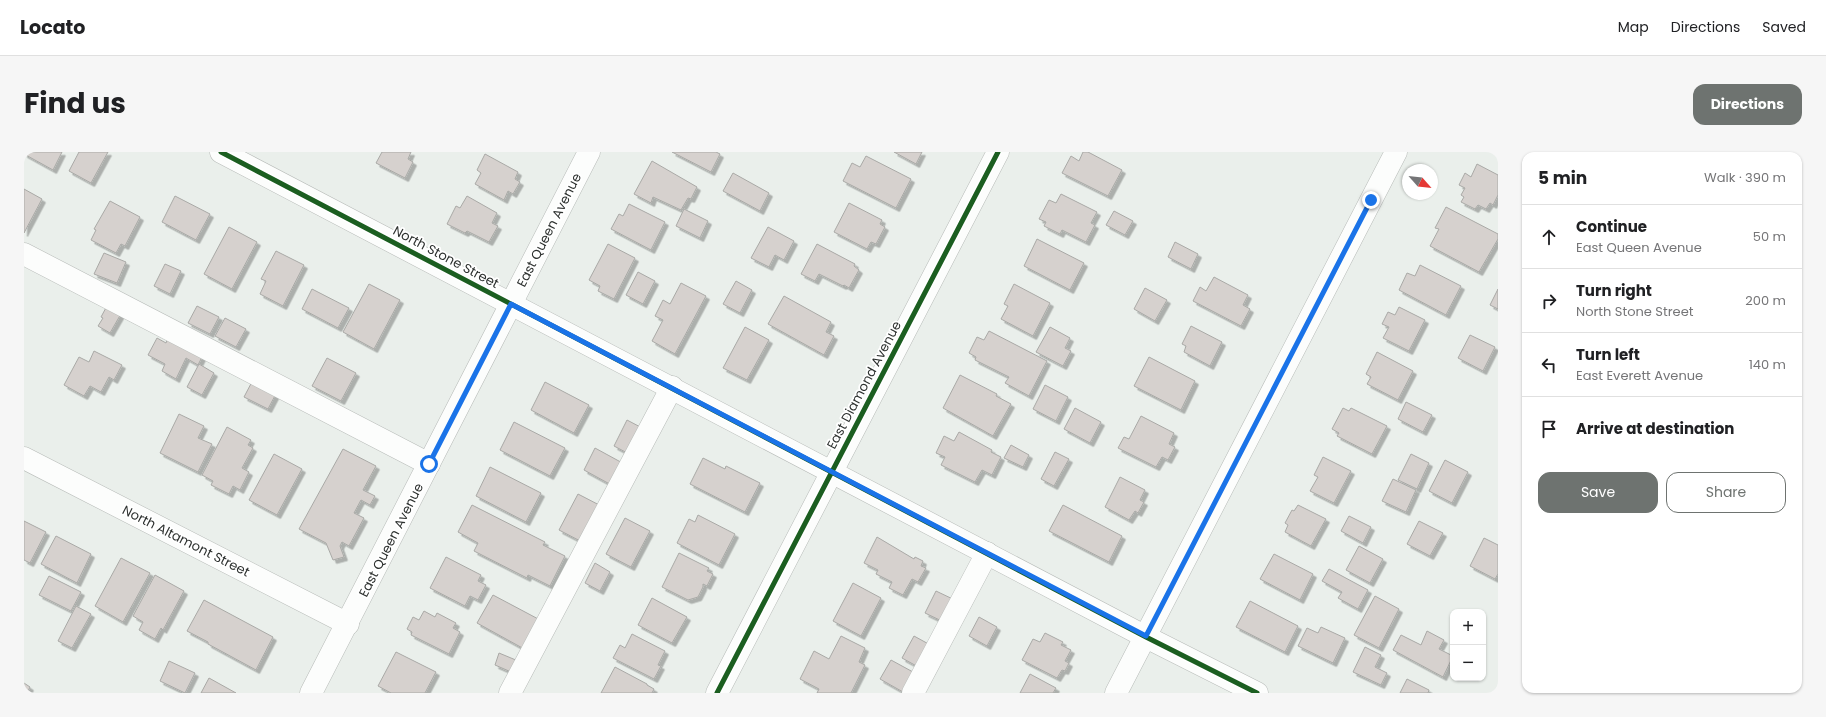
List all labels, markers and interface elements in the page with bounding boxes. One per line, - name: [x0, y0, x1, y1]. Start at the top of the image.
- text: Locato: [20, 14, 85, 41]
- text: Map: [1618, 17, 1649, 37]
- text: Directions: [1671, 17, 1740, 37]
- text: Saved: [1762, 17, 1806, 37]
- text: Find us: [24, 84, 126, 123]
- button: Directions: [1693, 84, 1802, 125]
- north arrow: [1402, 164, 1438, 200]
- text: 5 min: [1538, 166, 1587, 190]
- text: Walk · 390 m: [1704, 168, 1786, 187]
- street label: East Queen Avenue: [512, 170, 586, 290]
- route end: [1362, 191, 1380, 209]
- text: Continue: [1576, 216, 1647, 237]
- street label: North Stone Street: [390, 221, 503, 293]
- icon: ahead: [1538, 226, 1560, 248]
- text: 50 m: [1753, 227, 1786, 246]
- text: East Queen Avenue: [1576, 238, 1702, 257]
- text: Turn right: [1576, 280, 1652, 301]
- icon: right: [1538, 290, 1560, 312]
- text: 200 m: [1745, 291, 1786, 310]
- text: North Stone Street: [1576, 302, 1693, 321]
- street label: East Diamond Avenue: [822, 318, 906, 452]
- text: Turn left: [1576, 344, 1640, 365]
- icon: left: [1538, 354, 1560, 376]
- text: 140 m: [1749, 355, 1786, 374]
- text: East Everett Avenue: [1576, 366, 1703, 385]
- icon: arrive: [1538, 418, 1560, 440]
- text: Arrive at destination: [1576, 418, 1734, 439]
- route start: [420, 455, 438, 473]
- button: Save: [1538, 472, 1658, 513]
- button: Share: [1666, 472, 1786, 513]
- street label: East Queen Avenue: [354, 480, 428, 600]
- street label: North Altamont Street: [119, 501, 253, 582]
- map controls: [1450, 609, 1486, 681]
- button: +: [1450, 609, 1486, 645]
- button: −: [1450, 645, 1486, 681]

